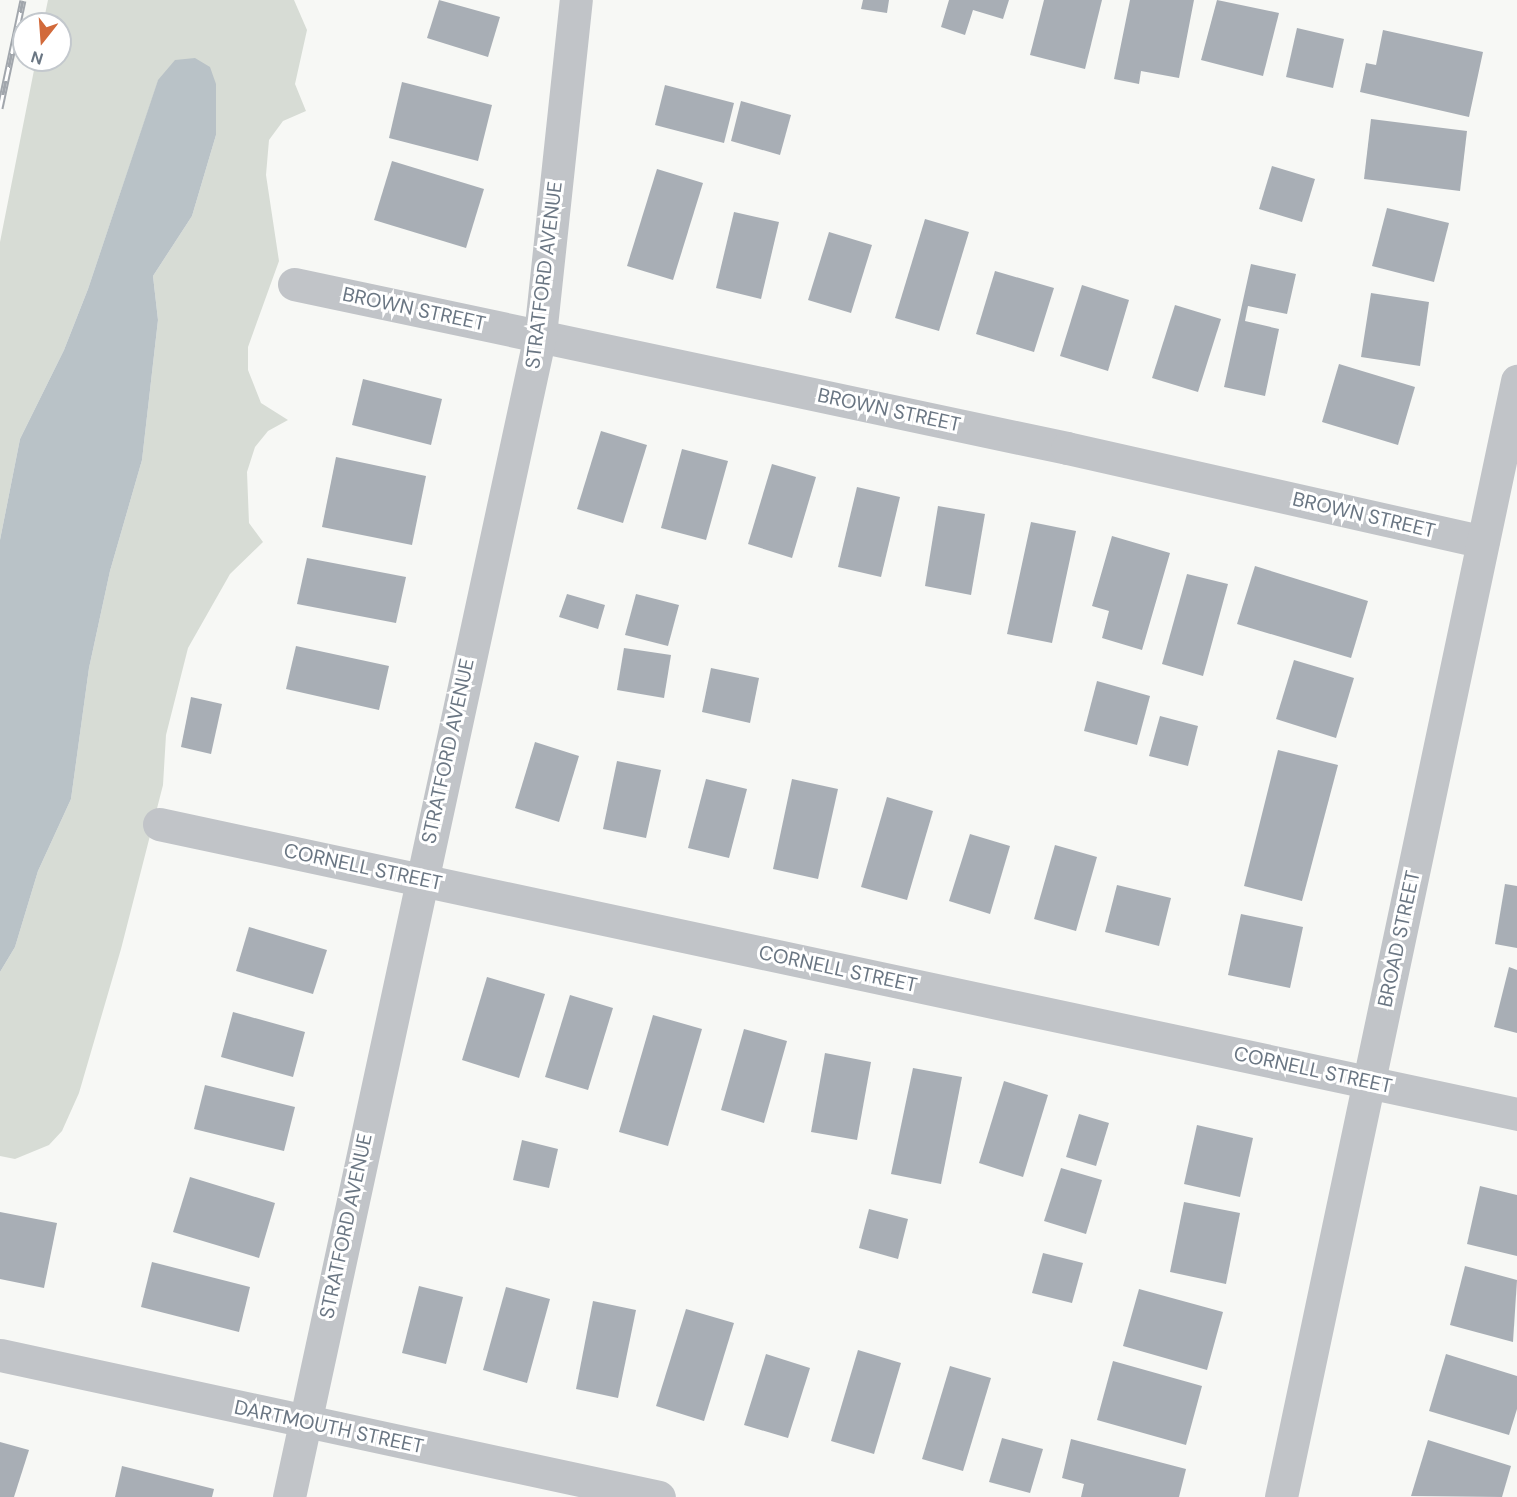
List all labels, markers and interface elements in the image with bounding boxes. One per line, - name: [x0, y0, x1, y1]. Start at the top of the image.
- north arrow: [12, 12, 72, 72]
- text: N: [29, 46, 46, 70]
- street label: STRATFORD AVENUE: [521, 180, 567, 370]
- street label: BROWN STREET: [340, 282, 488, 336]
- street label: BROWN STREET: [815, 383, 963, 437]
- street label: BROWN STREET: [1290, 487, 1438, 543]
- street label: STRATFORD AVENUE: [417, 656, 479, 846]
- street label: CORNELL STREET: [282, 838, 444, 896]
- street label: BROAD STREET: [1373, 869, 1425, 1009]
- street label: CORNELL STREET: [757, 940, 919, 998]
- street label: CORNELL STREET: [1232, 1041, 1394, 1099]
- street label: STRATFORD AVENUE: [315, 1131, 377, 1321]
- street label: DARTMOUTH STREET: [232, 1395, 426, 1459]

